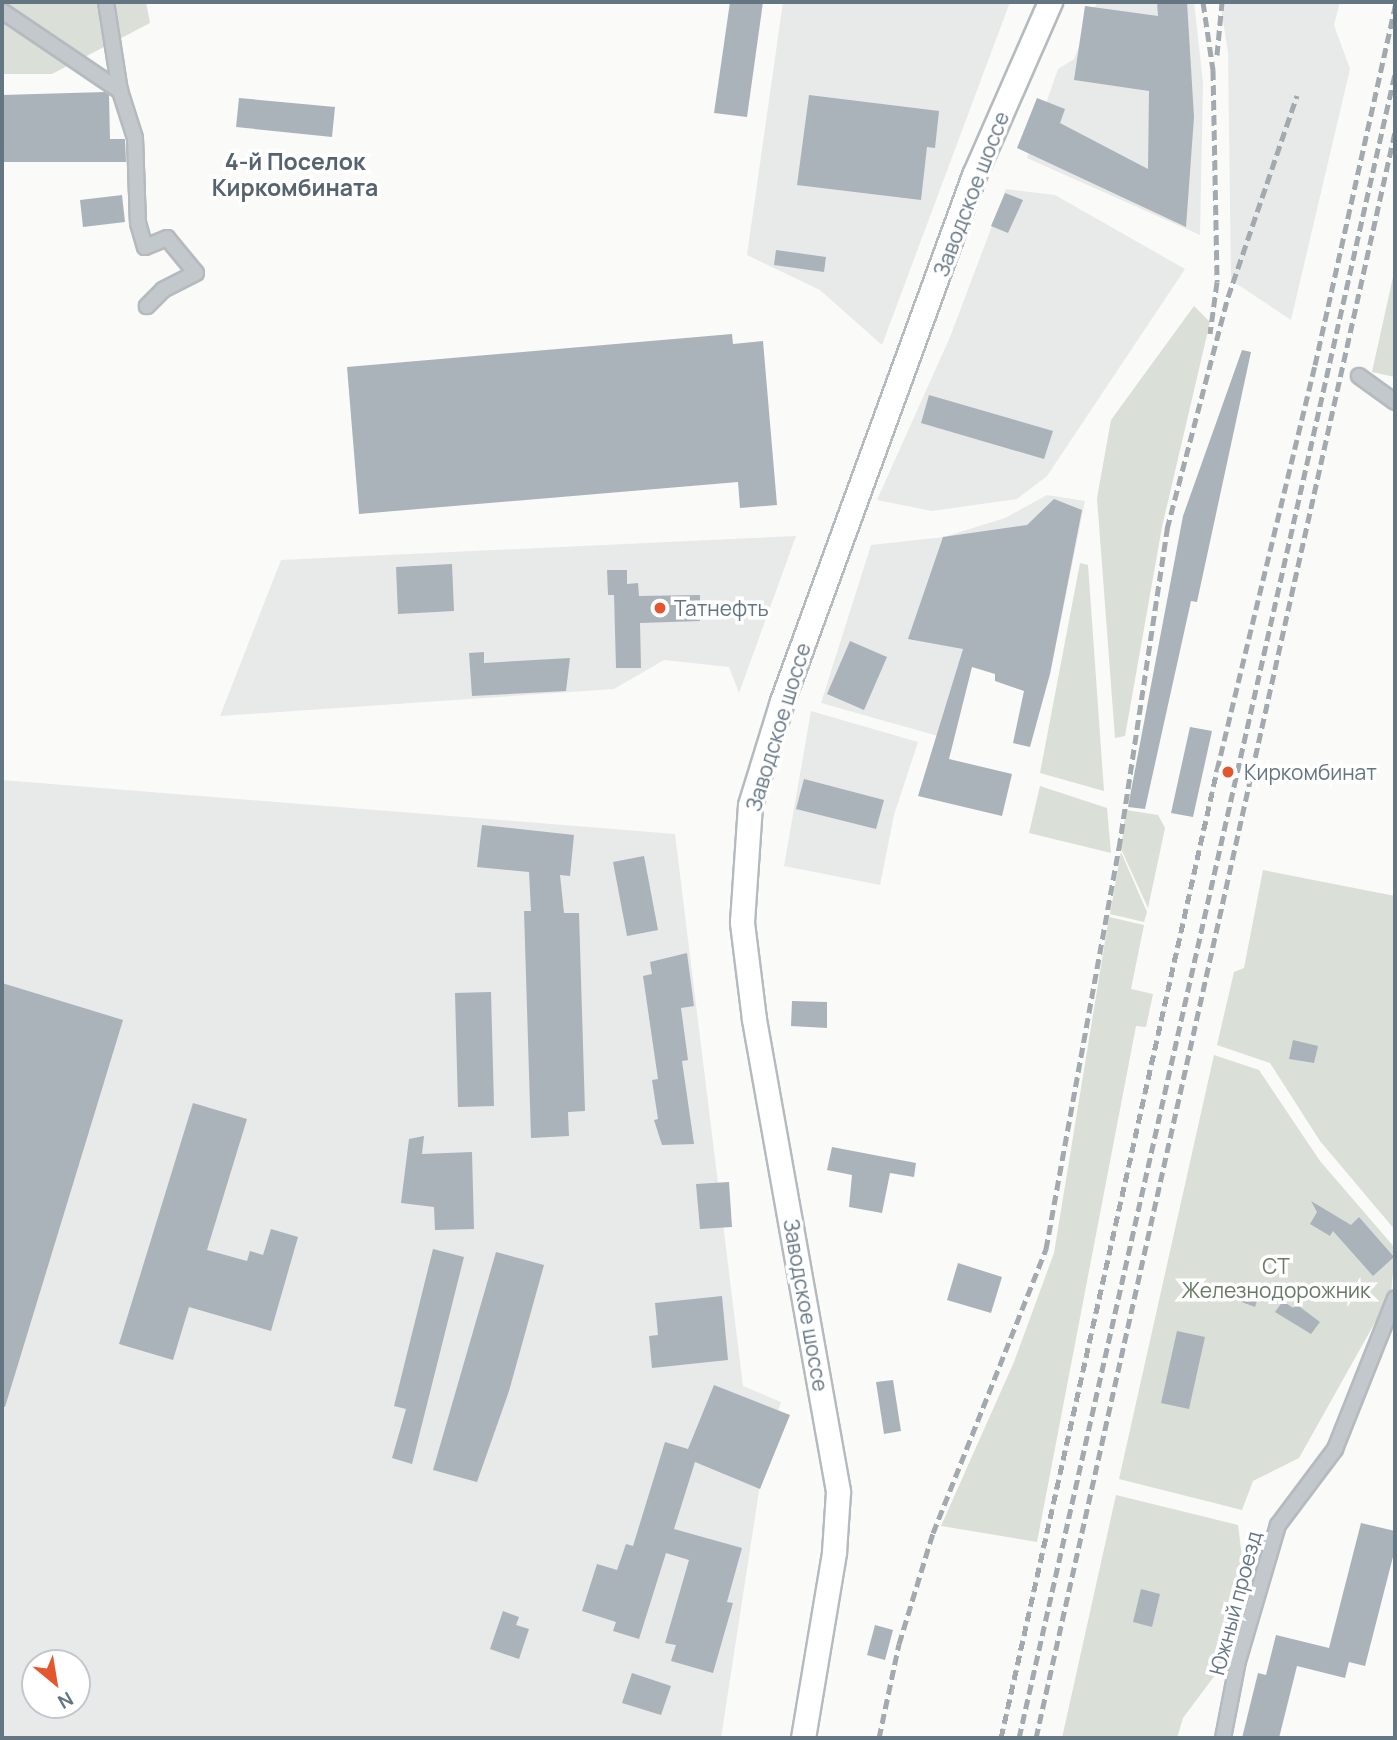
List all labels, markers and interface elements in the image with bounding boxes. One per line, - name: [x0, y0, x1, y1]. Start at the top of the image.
- street label: Заводское шоссе: [928, 108, 1014, 280]
- district label: 4-й Поселок Киркомбината: [212, 147, 378, 201]
- place label: Татнефть: [674, 595, 769, 621]
- marker: Татнефть: [652, 600, 668, 616]
- street label: Заводское шоссе: [740, 640, 816, 814]
- place label: Киркомбинат: [1244, 759, 1377, 785]
- marker: Киркомбинат: [1218, 762, 1238, 782]
- street label: Заводское шоссе: [778, 1217, 834, 1393]
- park label: СТ Железнодорожник: [1182, 1253, 1370, 1303]
- street label: Южный проезд: [1204, 1528, 1266, 1678]
- north arrow: [21, 1649, 91, 1719]
- text: N: [53, 1686, 78, 1715]

